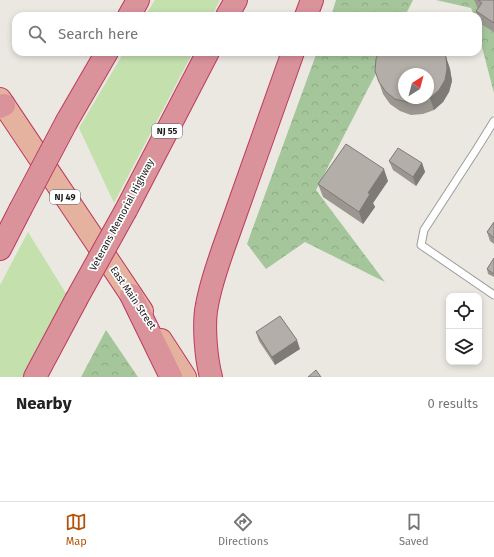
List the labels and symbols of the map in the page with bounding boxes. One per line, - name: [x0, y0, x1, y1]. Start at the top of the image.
- north arrow: [398, 68, 434, 104]
- road number: NJ 55: [152, 124, 182, 138]
- street label: Veterans Memorial Highway: [87, 157, 157, 273]
- road number: NJ 49: [50, 190, 80, 204]
- street label: East Main Street: [108, 264, 159, 332]

